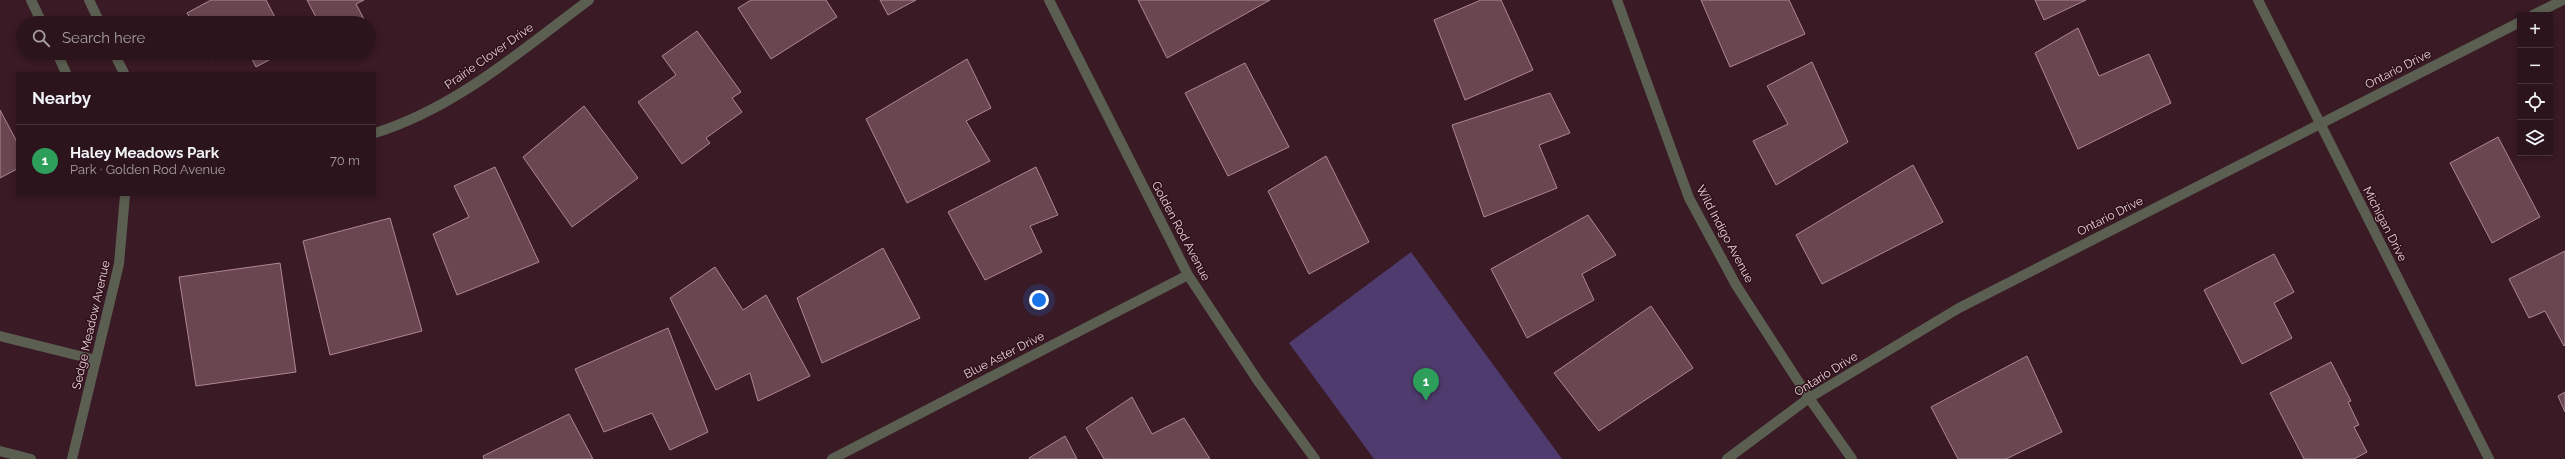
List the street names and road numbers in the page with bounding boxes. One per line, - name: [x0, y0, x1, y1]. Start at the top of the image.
- street label: Prairie Clover Drive: [442, 20, 536, 92]
- street label: Ontario Drive: [2363, 46, 2433, 92]
- street label: Golden Rod Avenue: [1149, 179, 1213, 283]
- street label: Wild Indigo Avenue: [1693, 183, 1757, 285]
- street label: Michigan Drive: [2360, 184, 2410, 264]
- street label: Ontario Drive: [2075, 193, 2145, 239]
- street label: Sedge Meadow Avenue: [69, 259, 113, 391]
- street label: Blue Aster Drive: [961, 329, 1047, 381]
- street label: Ontario Drive: [1792, 349, 1860, 399]

